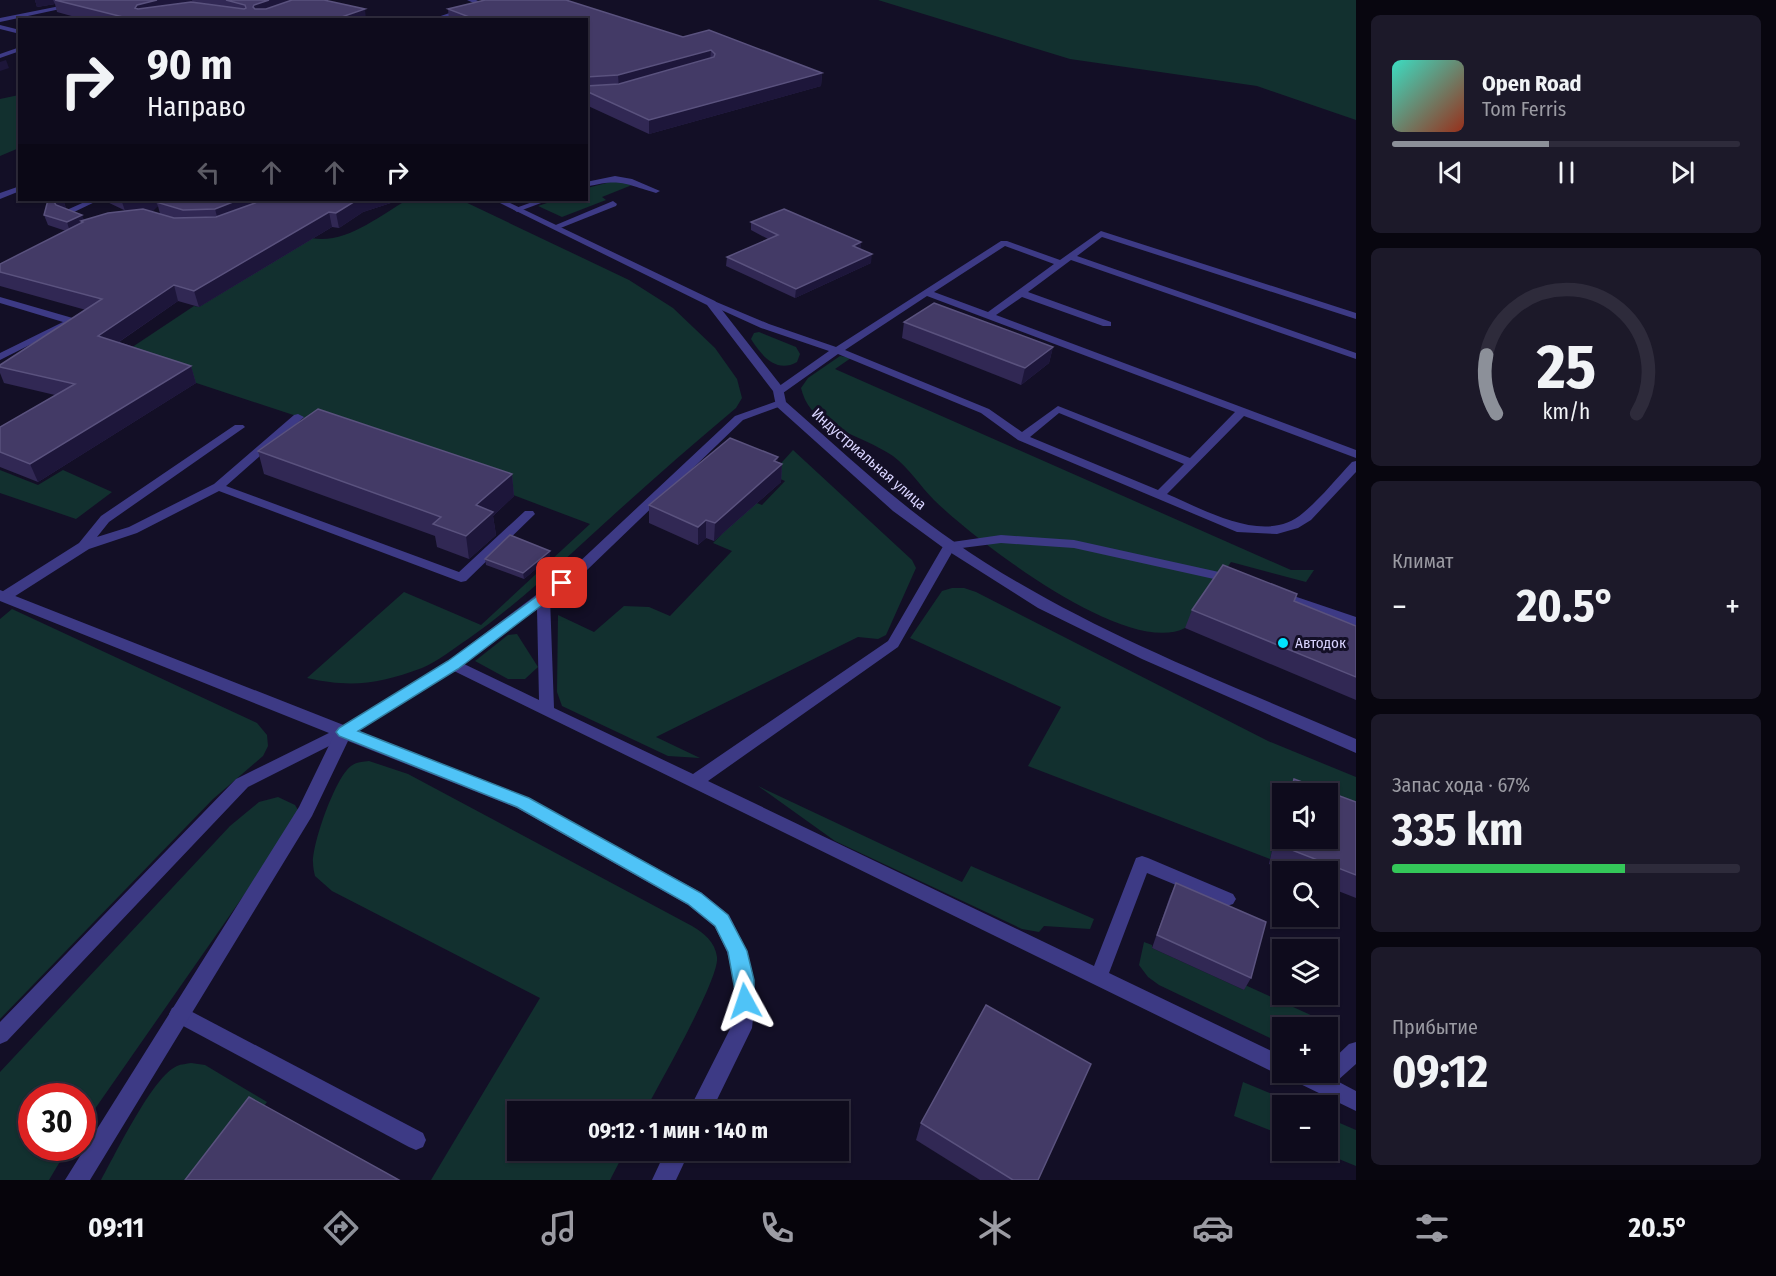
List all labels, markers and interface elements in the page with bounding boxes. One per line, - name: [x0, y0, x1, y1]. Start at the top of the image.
- text: 90 m: [147, 40, 232, 90]
- icon: right: [48, 42, 126, 120]
- text: Open Road: [1482, 70, 1582, 97]
- text: Направо: [147, 91, 246, 123]
- text: Tom Ferris: [1482, 97, 1566, 121]
- icon: left: [192, 156, 225, 189]
- icon: ahead: [255, 156, 288, 189]
- icon: ahead: [318, 156, 351, 189]
- icon: right: [381, 156, 414, 189]
- icon: previous: [1434, 156, 1467, 189]
- icon: pause: [1550, 156, 1583, 189]
- icon: next: [1666, 156, 1699, 189]
- text: 25: [1535, 330, 1596, 405]
- text: km/h: [1542, 399, 1590, 425]
- street label: Индустриальная улица: [808, 404, 930, 514]
- text: Климат: [1392, 549, 1453, 573]
- pin: [536, 557, 587, 608]
- icon: arrive: [545, 566, 578, 599]
- text: 20.5°: [1516, 579, 1615, 633]
- text: −: [1392, 587, 1407, 627]
- text: +: [1725, 587, 1740, 627]
- place label: Автодок: [1295, 634, 1346, 652]
- marker: Автодок: [1276, 636, 1290, 650]
- text: Запас хода · 67%: [1392, 773, 1530, 797]
- map controls: [1272, 783, 1338, 1161]
- button: sound: [1272, 783, 1338, 849]
- text: 335 km: [1392, 803, 1523, 857]
- button: search: [1272, 861, 1338, 927]
- button: layers: [1272, 939, 1338, 1005]
- position arrow: [713, 969, 777, 1033]
- text: Прибытие: [1392, 1015, 1478, 1039]
- button: +: [1272, 1017, 1338, 1083]
- text: 09:12: [1392, 1045, 1488, 1099]
- speed limit sign: 30: [18, 1083, 96, 1161]
- button: −: [1272, 1095, 1338, 1161]
- text: 09:12 · 1 мин · 140 m: [588, 1117, 768, 1144]
- icon: directions: [320, 1207, 362, 1249]
- icon: music: [538, 1207, 580, 1249]
- icon: phone: [756, 1207, 798, 1249]
- icon: climate: [974, 1207, 1016, 1249]
- icon: car: [1192, 1207, 1234, 1249]
- icon: filters: [1411, 1207, 1453, 1249]
- text: 09:11: [88, 1212, 144, 1244]
- text: 20.5°: [1629, 1212, 1688, 1244]

